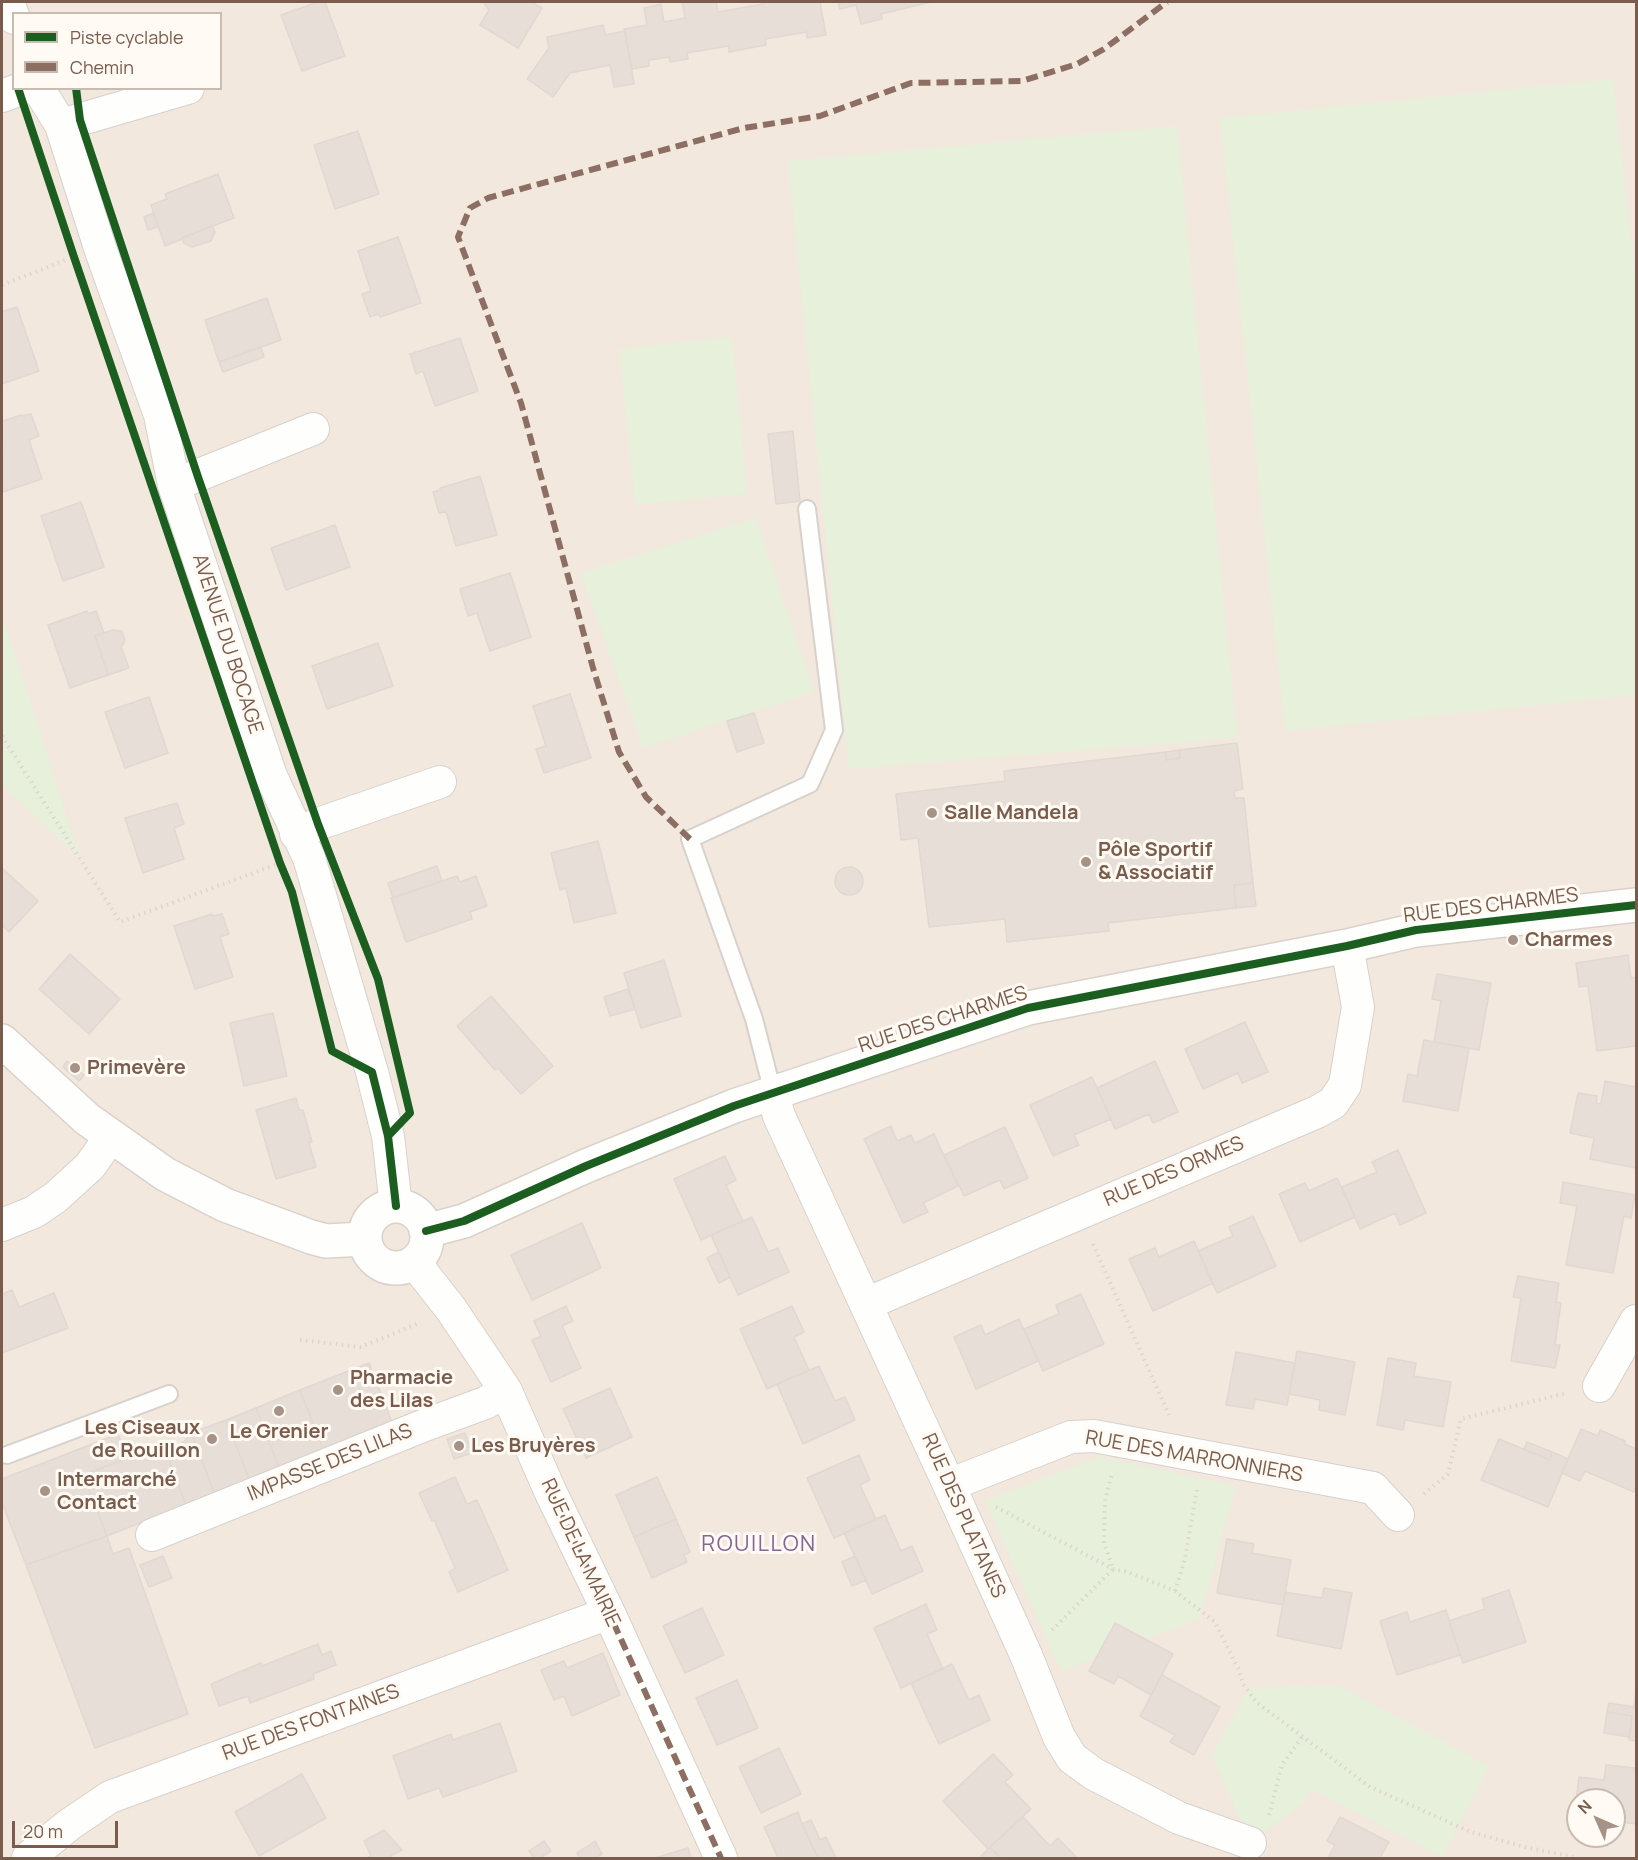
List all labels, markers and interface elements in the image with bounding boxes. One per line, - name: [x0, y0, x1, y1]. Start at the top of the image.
- legend: [12, 12, 222, 90]
- text: Piste cyclable: [70, 25, 184, 49]
- text: Chemin: [70, 55, 134, 79]
- street label: AVENUE DU BOCAGE: [187, 551, 267, 737]
- place label: Salle Mandela: [944, 801, 1078, 825]
- marker: Salle Mandela: [925, 806, 939, 820]
- place label: Pôle Sportif & Associatif: [1098, 838, 1213, 885]
- marker: Pôle Sportif & Associatif: [1079, 855, 1093, 869]
- street label: RUE DES CHARMES: [1402, 883, 1580, 929]
- place label: Charmes: [1525, 928, 1612, 952]
- marker: Charmes: [1506, 933, 1520, 947]
- street label: RUE DES CHARMES: [856, 981, 1030, 1059]
- place label: Primevère: [87, 1056, 186, 1080]
- marker: Primevère: [68, 1061, 82, 1075]
- street label: RUE DES ORMES: [1100, 1132, 1248, 1212]
- place label: Pharmacie des Lilas: [350, 1366, 453, 1413]
- marker: Pharmacie des Lilas: [331, 1383, 345, 1397]
- marker: Le Grenier: [272, 1404, 286, 1418]
- place label: Les Ciseaux de Rouillon: [84, 1416, 200, 1463]
- street label: IMPASSE DES LILAS: [244, 1419, 416, 1507]
- place label: Le Grenier: [229, 1420, 329, 1444]
- street label: RUE DES MARRONNIERS: [1083, 1426, 1305, 1488]
- street label: RUE DES PLATANES: [916, 1430, 1010, 1602]
- marker: Les Ciseaux de Rouillon: [205, 1432, 219, 1446]
- place label: Les Bruyères: [471, 1434, 596, 1458]
- marker: Les Bruyères: [452, 1439, 466, 1453]
- place label: Intermarché Contact: [57, 1468, 177, 1515]
- street label: RUE DE LA MAIRIE: [535, 1475, 625, 1631]
- marker: Intermarché Contact: [38, 1484, 52, 1498]
- district label: ROUILLON: [701, 1532, 817, 1558]
- street label: RUE DES FONTAINES: [219, 1680, 403, 1766]
- north arrow: [1566, 1788, 1626, 1848]
- text: N: [1573, 1795, 1597, 1819]
- scale bar: [15, 1809, 122, 1847]
- text: 20 m: [23, 1819, 63, 1843]

